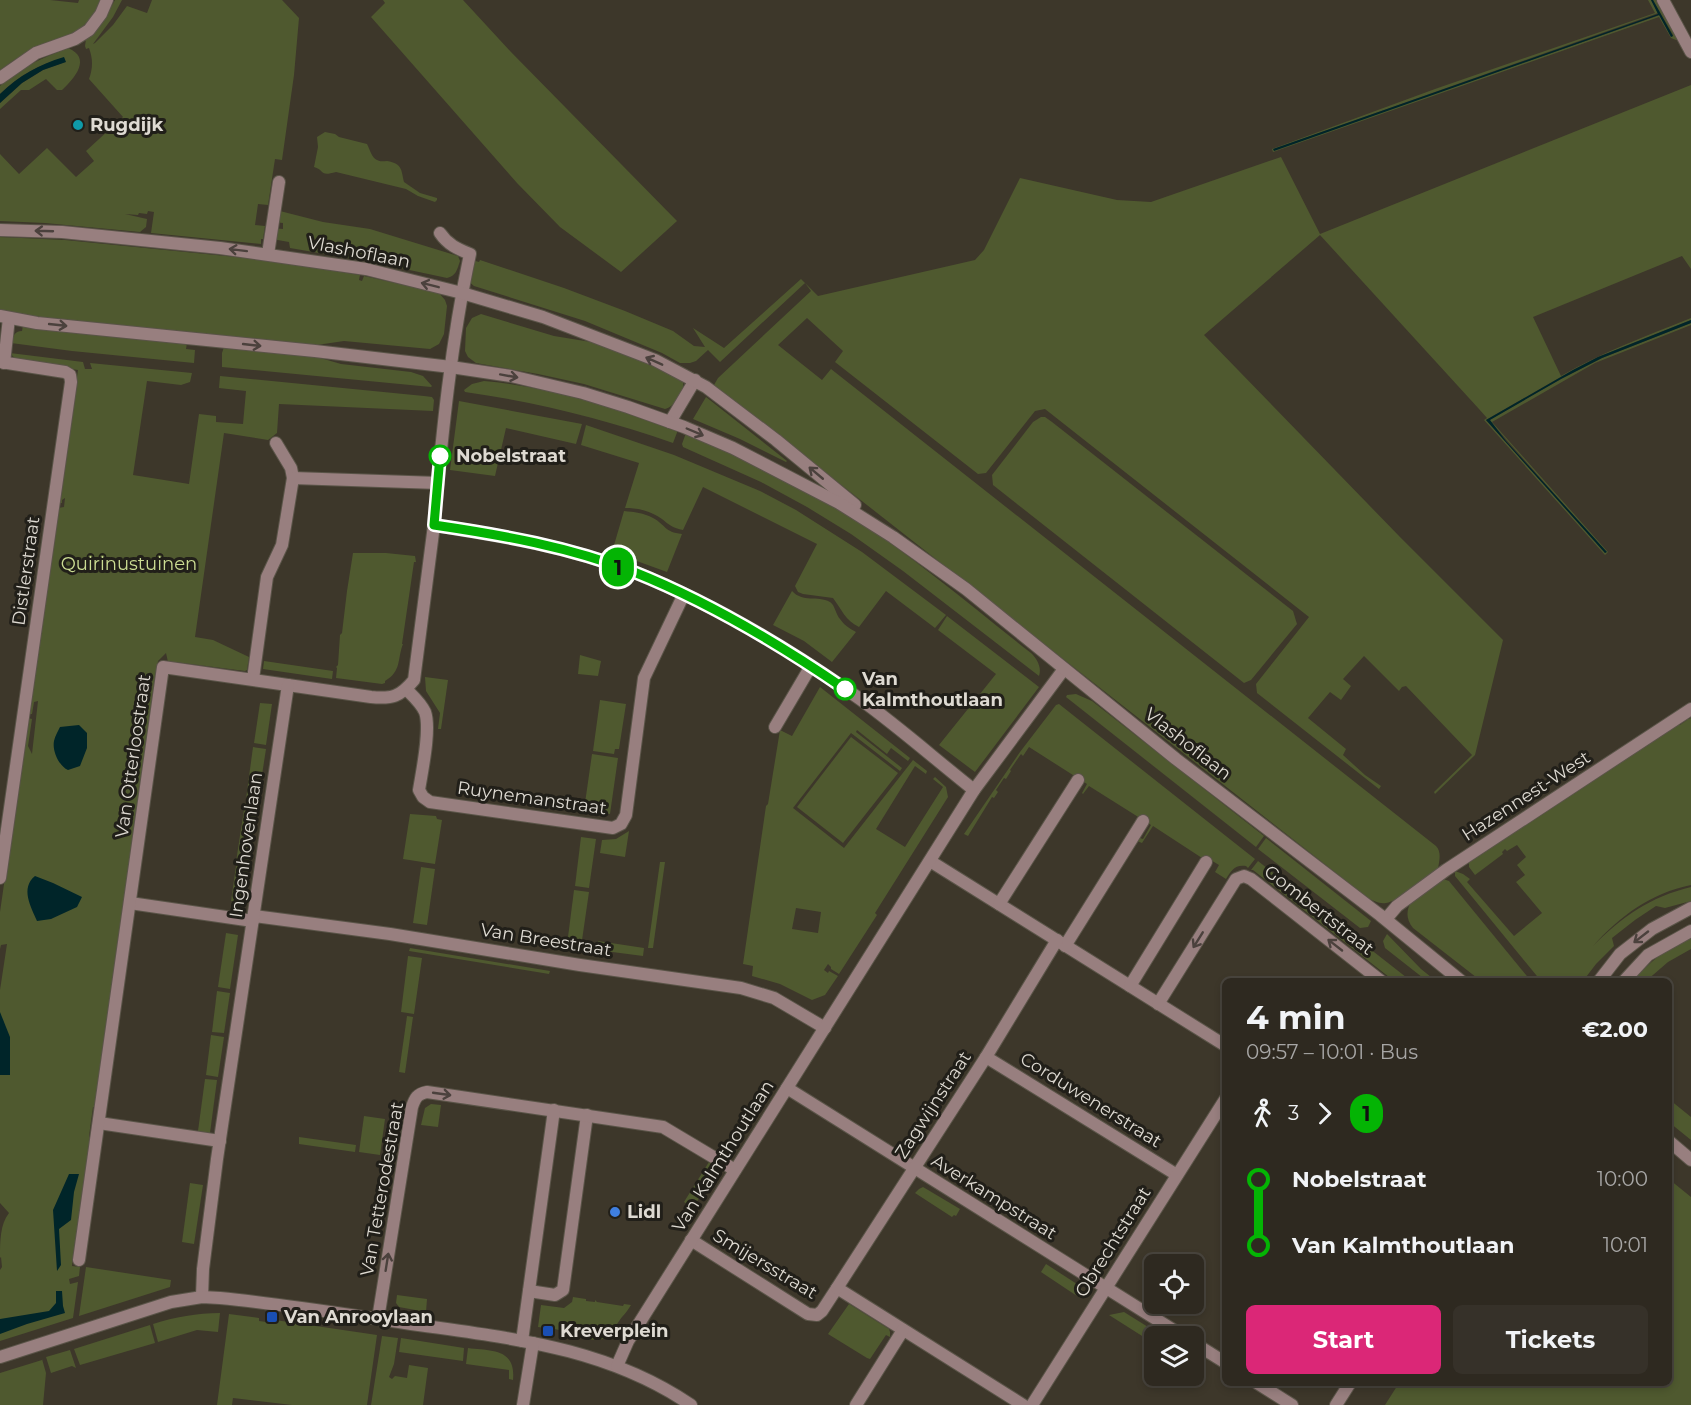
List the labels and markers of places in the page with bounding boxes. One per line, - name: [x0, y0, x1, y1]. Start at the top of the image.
- place label: Rugdijk: [90, 114, 164, 136]
- marker: Rugdijk: [71, 118, 85, 132]
- marker: Nobelstraat: [429, 445, 451, 467]
- place label: Nobelstraat: [456, 445, 566, 467]
- place label: Van Kalmthoutlaan: [861, 668, 1003, 711]
- marker: Van Kalmthoutlaan: [834, 678, 856, 700]
- place label: Lidl: [627, 1201, 661, 1223]
- marker: Lidl: [608, 1205, 622, 1219]
- place label: Van Anrooylaan: [283, 1306, 433, 1328]
- marker: Van Anrooylaan: [265, 1310, 279, 1324]
- place label: Kreverplein: [560, 1320, 669, 1342]
- marker: Kreverplein: [541, 1324, 555, 1338]

